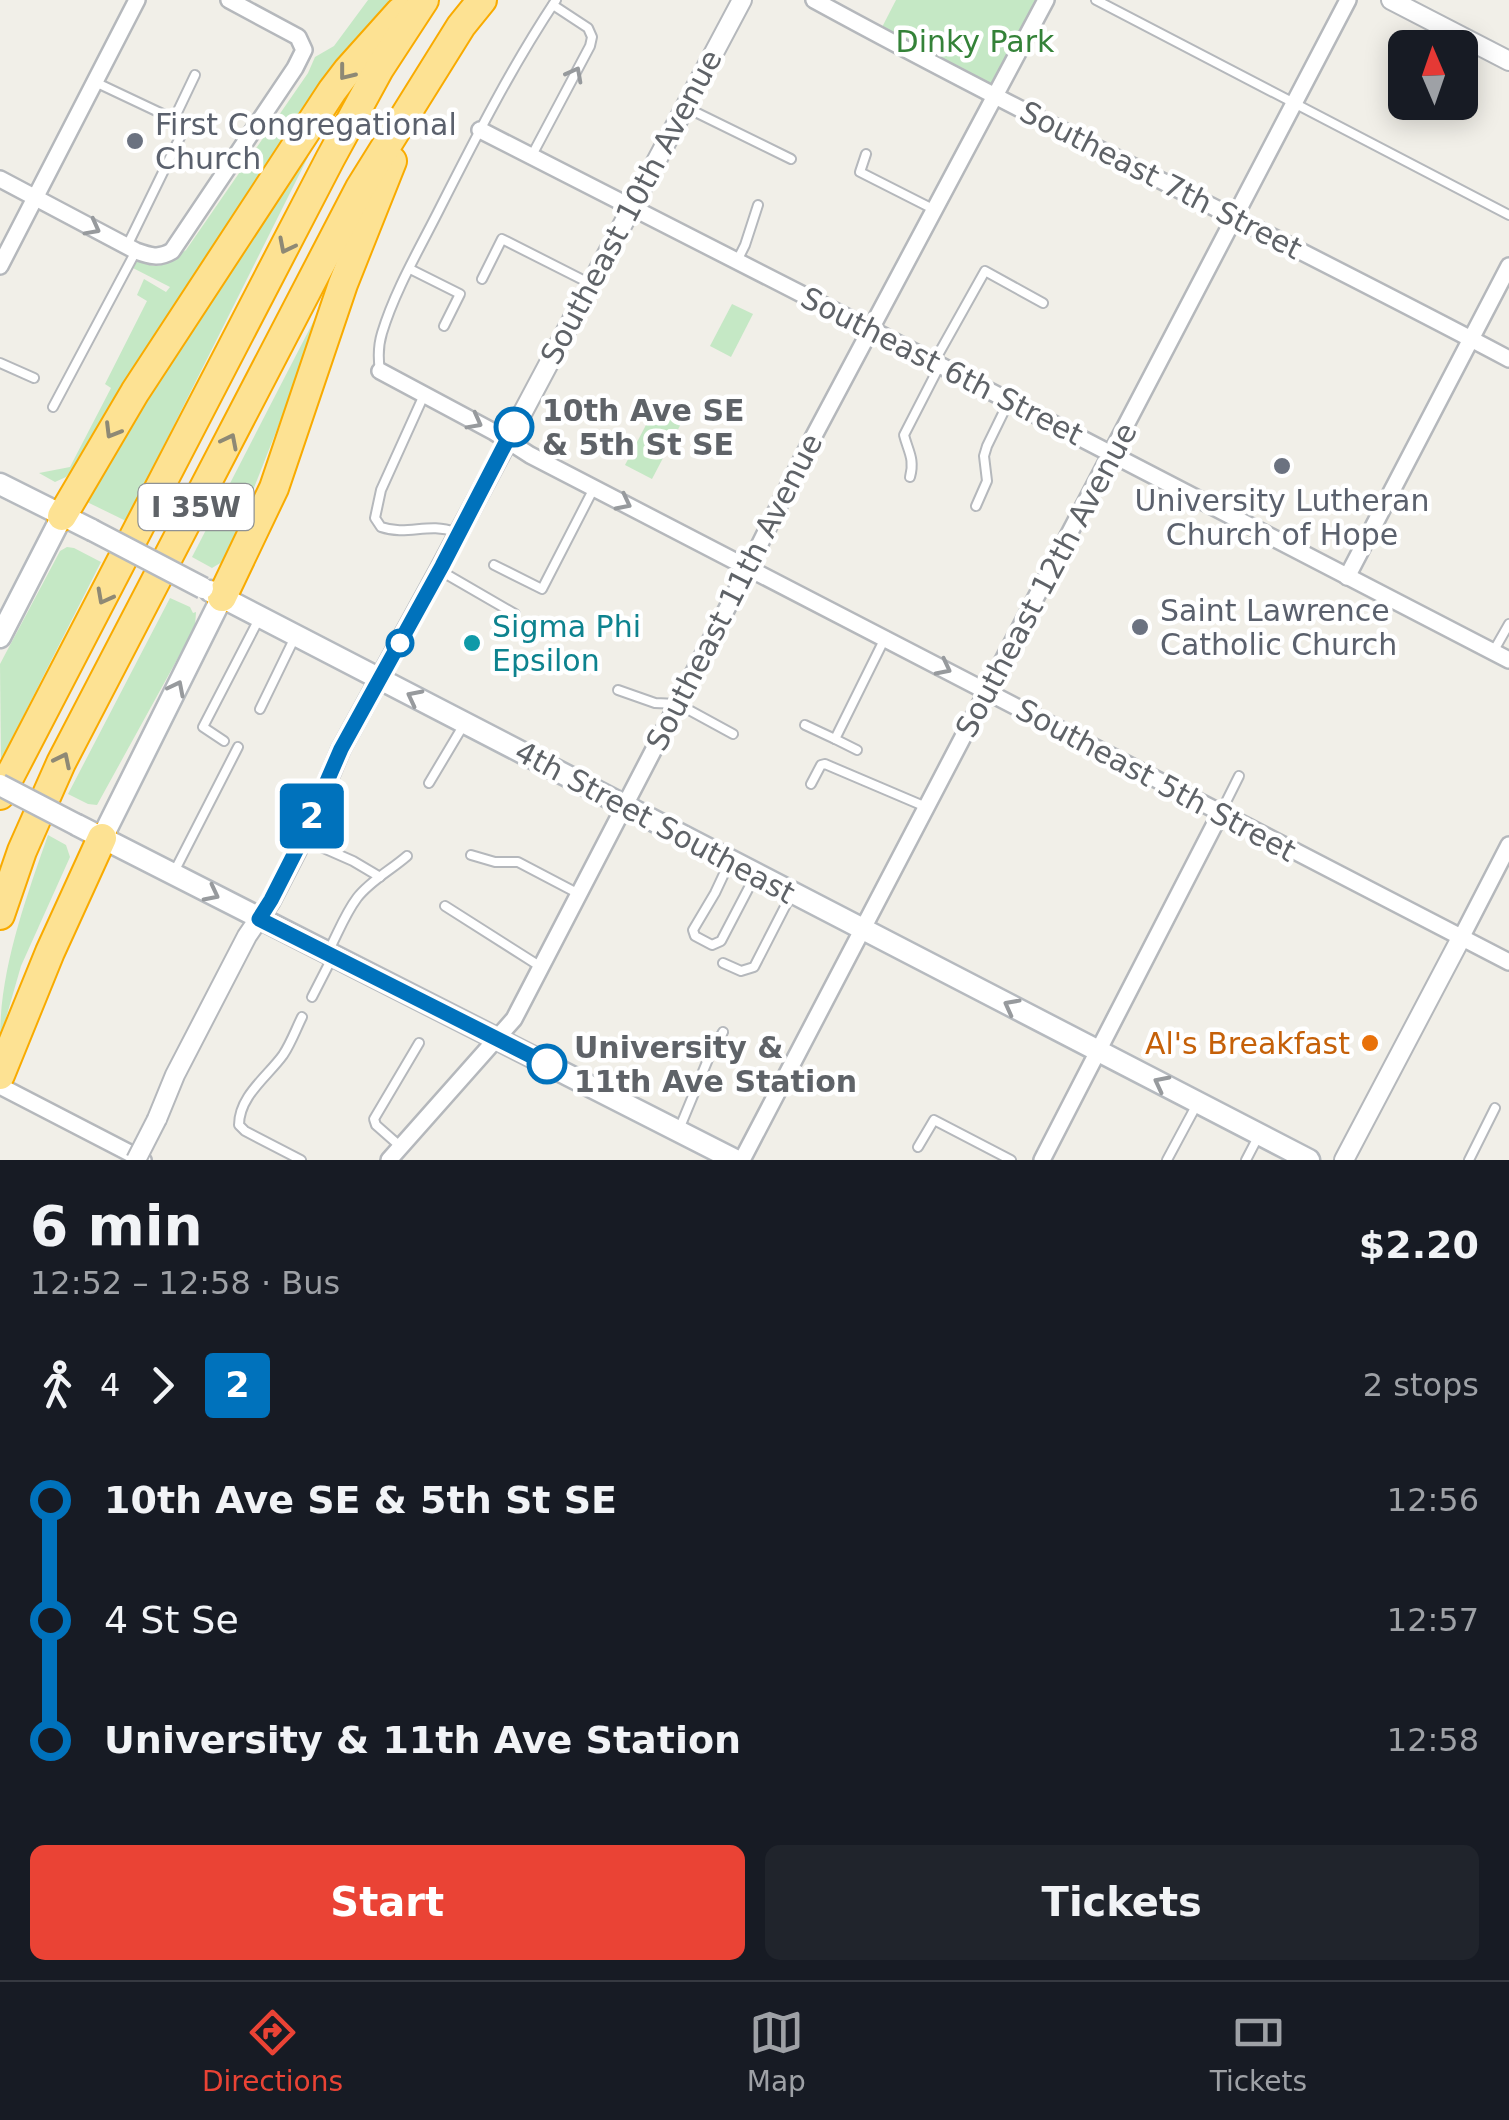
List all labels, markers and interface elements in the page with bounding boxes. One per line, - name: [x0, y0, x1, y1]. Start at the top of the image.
- park label: Dinky Park: [896, 24, 1055, 59]
- north arrow: [1388, 30, 1478, 120]
- map controls: [1388, 30, 1478, 120]
- street label: Southeast 10th Avenue: [533, 44, 729, 370]
- one-way arrow: [341, 62, 358, 80]
- one-way arrow: [563, 67, 582, 85]
- street label: Southeast 7th Street: [1014, 94, 1308, 266]
- place label: First Congregational Church: [155, 107, 457, 176]
- marker: First Congregational Church: [124, 130, 146, 152]
- one-way arrow: [83, 216, 101, 235]
- one-way arrow: [278, 236, 298, 254]
- street label: Southeast 6th Street: [795, 280, 1089, 452]
- place label: 10th Ave SE & 5th St SE: [542, 393, 745, 462]
- marker: 10th Ave SE & 5th St SE: [495, 408, 533, 446]
- one-way arrow: [464, 410, 482, 429]
- street label: Southeast 12th Avenue: [948, 417, 1144, 743]
- one-way arrow: [105, 420, 124, 438]
- street label: Southeast 11th Avenue: [639, 428, 829, 756]
- one-way arrow: [218, 434, 237, 452]
- marker: University Lutheran Church of Hope: [1271, 455, 1293, 477]
- place label: University Lutheran Church of Hope: [1134, 483, 1430, 552]
- road number: I 35W: [138, 484, 254, 530]
- one-way arrow: [613, 491, 631, 511]
- one-way arrow: [97, 586, 116, 604]
- place label: Saint Lawrence Catholic Church: [1160, 593, 1397, 662]
- place label: Sigma Phi Epsilon: [492, 609, 641, 678]
- marker: Saint Lawrence Catholic Church: [1129, 616, 1151, 638]
- unlabelled marker: [387, 630, 413, 656]
- marker: Sigma Phi Epsilon: [461, 632, 483, 654]
- one-way arrow: [933, 656, 951, 675]
- one-way arrow: [165, 680, 185, 698]
- one-way arrow: [407, 690, 425, 709]
- street label: Southeast 5th Street: [1010, 691, 1302, 869]
- street label: 4th Street Southeast: [509, 733, 801, 911]
- one-way arrow: [51, 752, 71, 770]
- line badge: 2: [280, 784, 344, 848]
- text: 2: [300, 796, 324, 836]
- one-way arrow: [201, 882, 219, 901]
- one-way arrow: [1004, 998, 1022, 1018]
- place label: Al's Breakfast: [1145, 1026, 1350, 1061]
- place label: University & 11th Ave Station: [574, 1030, 857, 1099]
- marker: Al's Breakfast: [1359, 1032, 1381, 1054]
- marker: University & 11th Ave Station: [528, 1045, 566, 1083]
- one-way arrow: [1153, 1076, 1171, 1095]
- text: 6 min: [30, 1194, 203, 1258]
- text: $2.20: [1359, 1223, 1479, 1267]
- text: 12:52 – 12:58 · Bus: [30, 1264, 340, 1302]
- icon: walk: [30, 1358, 85, 1413]
- icon: forward: [135, 1358, 190, 1413]
- text: 2: [225, 1365, 250, 1405]
- text: 4: [100, 1366, 120, 1404]
- text: 2 stops: [1363, 1366, 1479, 1404]
- text: 10th Ave SE & 5th St SE: [104, 1478, 617, 1522]
- text: 12:56: [1387, 1481, 1479, 1519]
- text: 4 St Se: [104, 1598, 239, 1642]
- text: 12:57: [1387, 1601, 1479, 1639]
- text: University & 11th Ave Station: [104, 1718, 741, 1762]
- text: 12:58: [1387, 1721, 1479, 1759]
- button: Start: [30, 1845, 745, 1960]
- button: Tickets: [765, 1845, 1479, 1960]
- tab: Directions: [202, 2005, 343, 2098]
- tab: Map: [747, 2005, 806, 2098]
- tab: Tickets: [1210, 2005, 1307, 2098]

